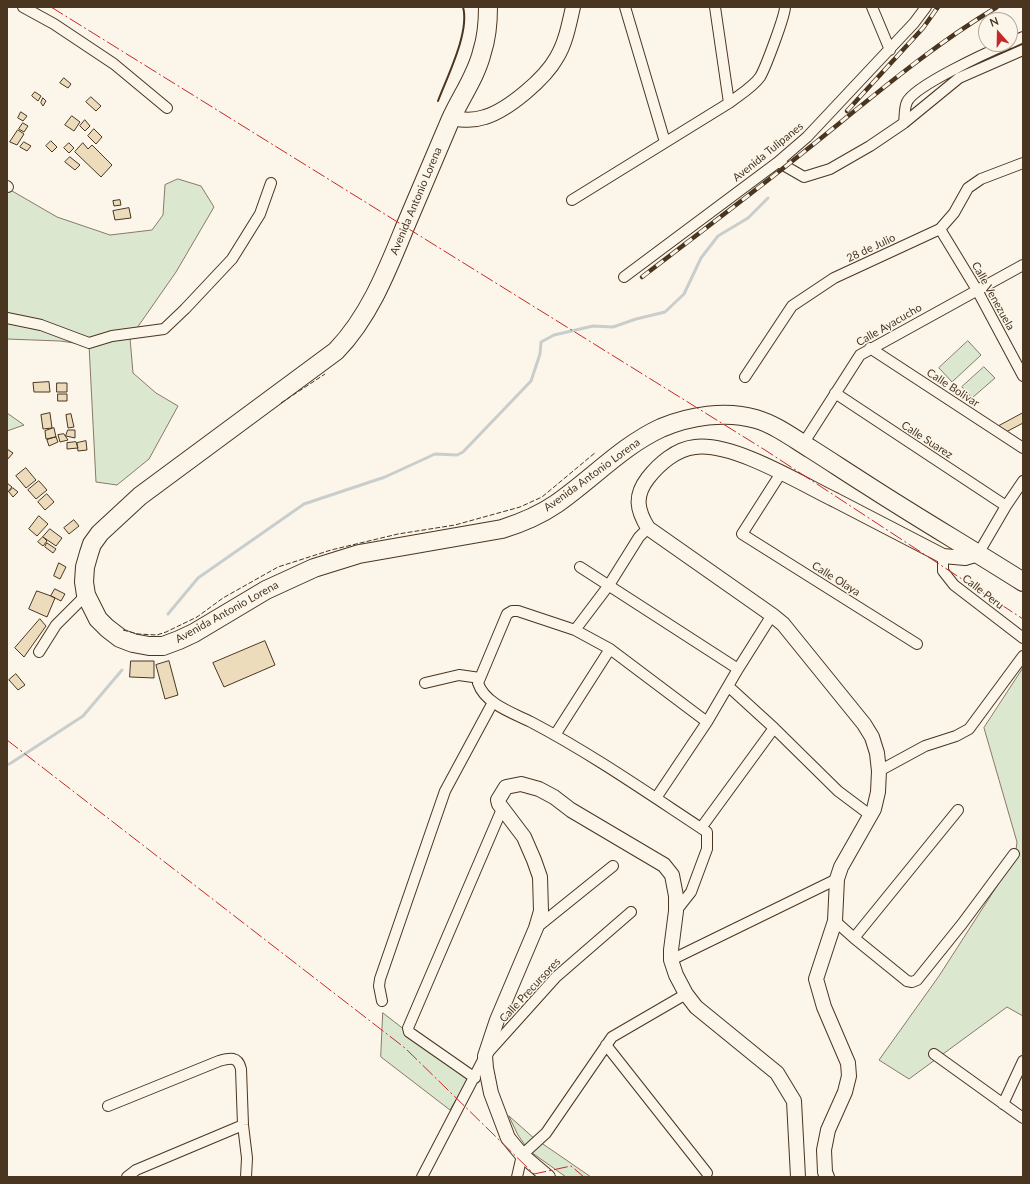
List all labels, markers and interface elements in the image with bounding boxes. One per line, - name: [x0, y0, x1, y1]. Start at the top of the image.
- north arrow: [978, 12, 1018, 52]
- text: N: [988, 14, 1000, 29]
- street label: Avenida Tulipanes: [730, 120, 806, 184]
- street label: Avenida Antonio Lorena: [387, 145, 445, 257]
- street label: 28 de Julio: [844, 231, 898, 265]
- street label: Calle Venezuela: [969, 260, 1017, 332]
- street label: Calle Ayacucho: [854, 301, 924, 349]
- street label: Calle Bolivar: [924, 366, 982, 410]
- street label: Calle Suarez: [899, 418, 955, 462]
- street label: Avenida Antonio Lorena: [541, 436, 643, 514]
- street label: Calle Olaya: [809, 559, 863, 599]
- street label: Calle Peru: [960, 572, 1006, 612]
- street label: Avenida Antonio Lorena: [173, 578, 281, 646]
- street label: Calle Precursores: [497, 955, 563, 1025]

